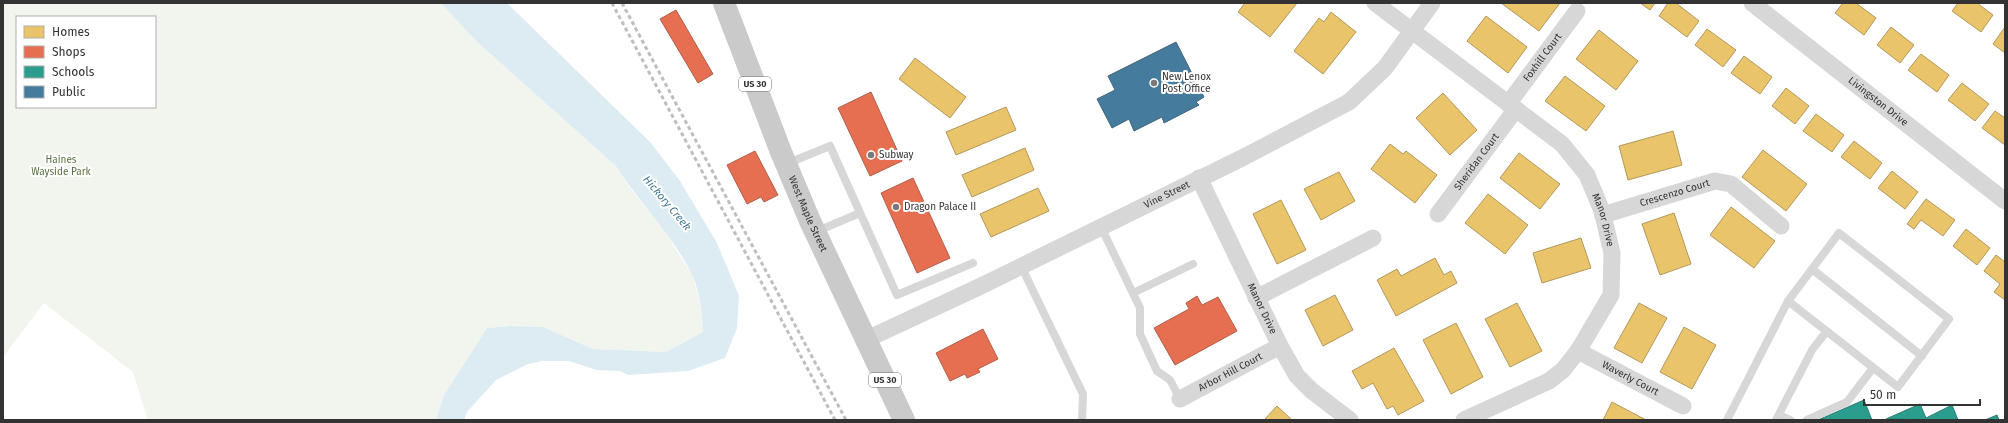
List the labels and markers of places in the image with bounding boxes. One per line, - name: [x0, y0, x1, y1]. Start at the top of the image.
- place label: New Lenox Post Office: [1162, 71, 1211, 95]
- marker: New Lenox Post Office: [1149, 78, 1159, 88]
- place label: Subway: [879, 149, 914, 161]
- marker: Subway: [866, 150, 876, 160]
- place label: Dragon Palace II: [904, 201, 976, 213]
- marker: Dragon Palace II: [891, 202, 901, 212]

